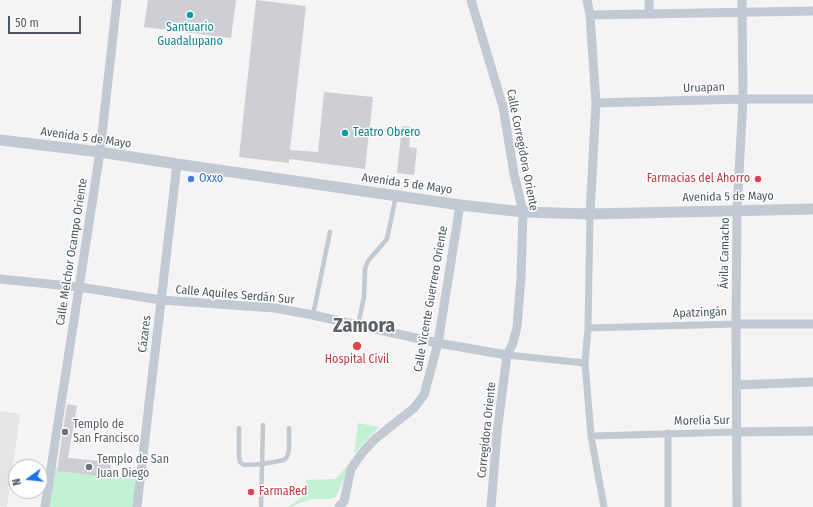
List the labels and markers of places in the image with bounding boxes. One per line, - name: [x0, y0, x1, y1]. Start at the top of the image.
- marker: Santuario Guadalupano: [185, 10, 195, 20]
- place label: Santuario Guadalupano: [157, 21, 223, 49]
- place label: Teatro Obrero: [353, 126, 420, 140]
- marker: Teatro Obrero: [340, 128, 350, 138]
- place label: Oxxo: [199, 172, 223, 186]
- place label: Farmacias del Ahorro: [647, 172, 750, 186]
- marker: Oxxo: [186, 174, 196, 184]
- marker: Farmacias del Ahorro: [753, 174, 763, 184]
- marker: Hospital Civil: [351, 340, 363, 352]
- place label: Hospital Civil: [325, 353, 389, 367]
- place label: Templo de San Francisco: [73, 418, 139, 446]
- marker: Templo de San Francisco: [60, 427, 70, 437]
- place label: Templo de San Juan Diego: [97, 453, 169, 481]
- marker: Templo de San Juan Diego: [84, 462, 94, 472]
- place label: FarmaRed: [259, 485, 307, 499]
- marker: FarmaRed: [246, 487, 256, 497]

